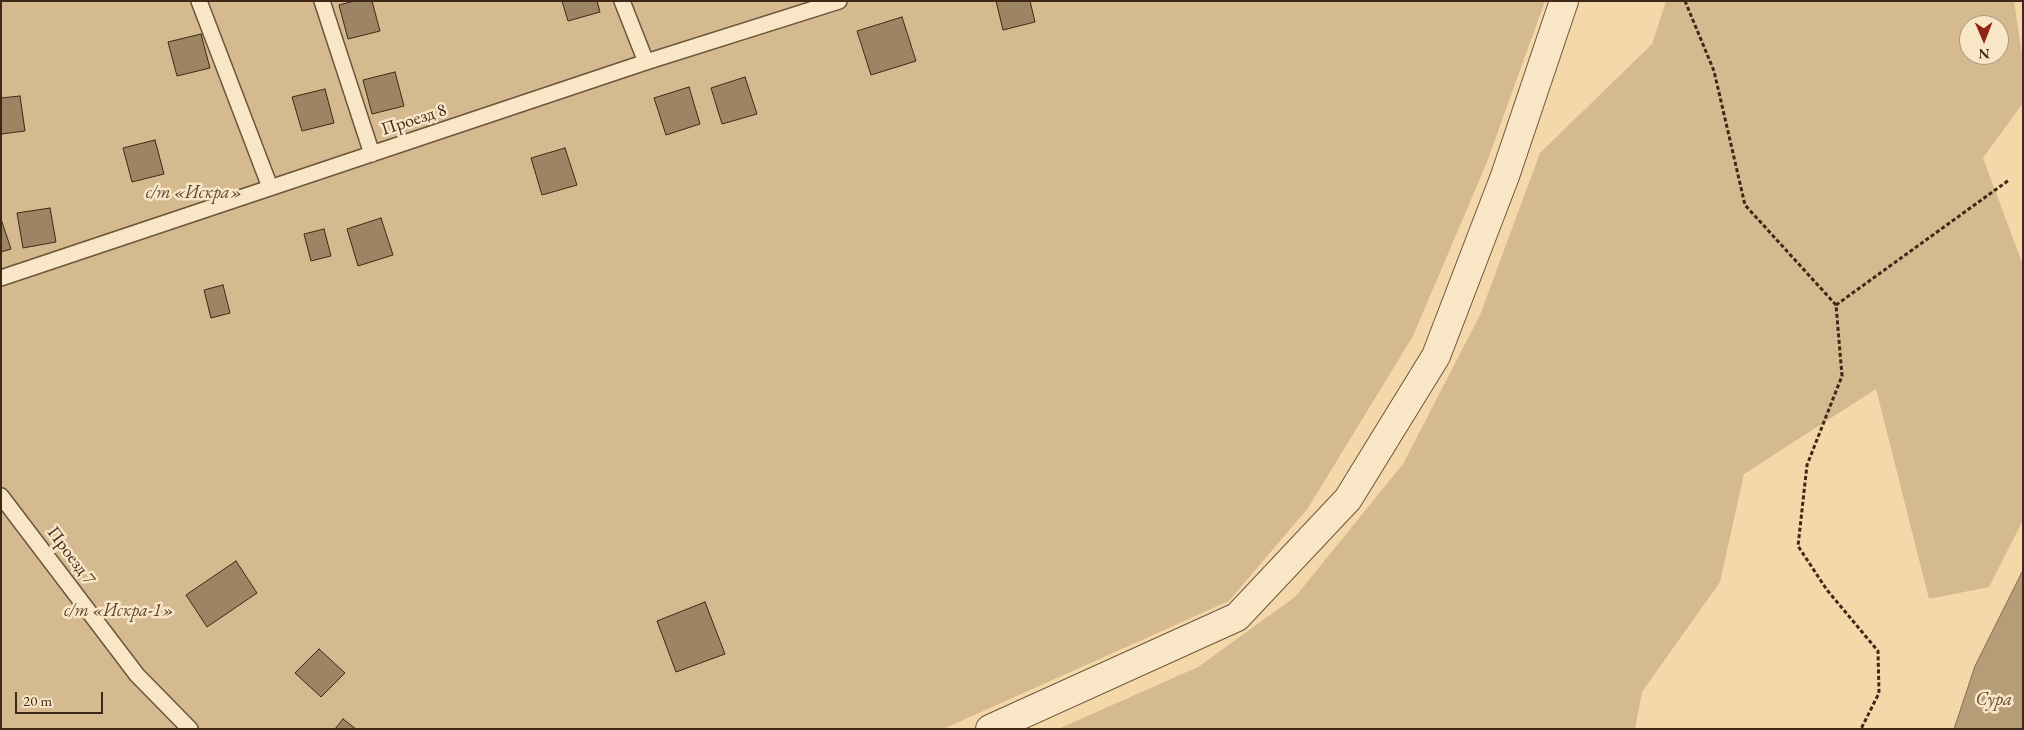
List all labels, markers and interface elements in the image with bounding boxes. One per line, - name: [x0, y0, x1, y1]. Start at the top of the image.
- north arrow: [1959, 15, 2009, 65]
- text: N: [1978, 45, 1990, 63]
- street label: Проезд 8: [379, 99, 449, 141]
- park label: с/т «Искра»: [146, 182, 242, 204]
- street label: Проезд 7: [42, 523, 100, 589]
- park label: с/т «Искра-1»: [64, 600, 174, 622]
- scale bar: [18, 682, 105, 714]
- water label: Сура: [1976, 689, 2012, 711]
- text: 20 m: [23, 691, 52, 710]

